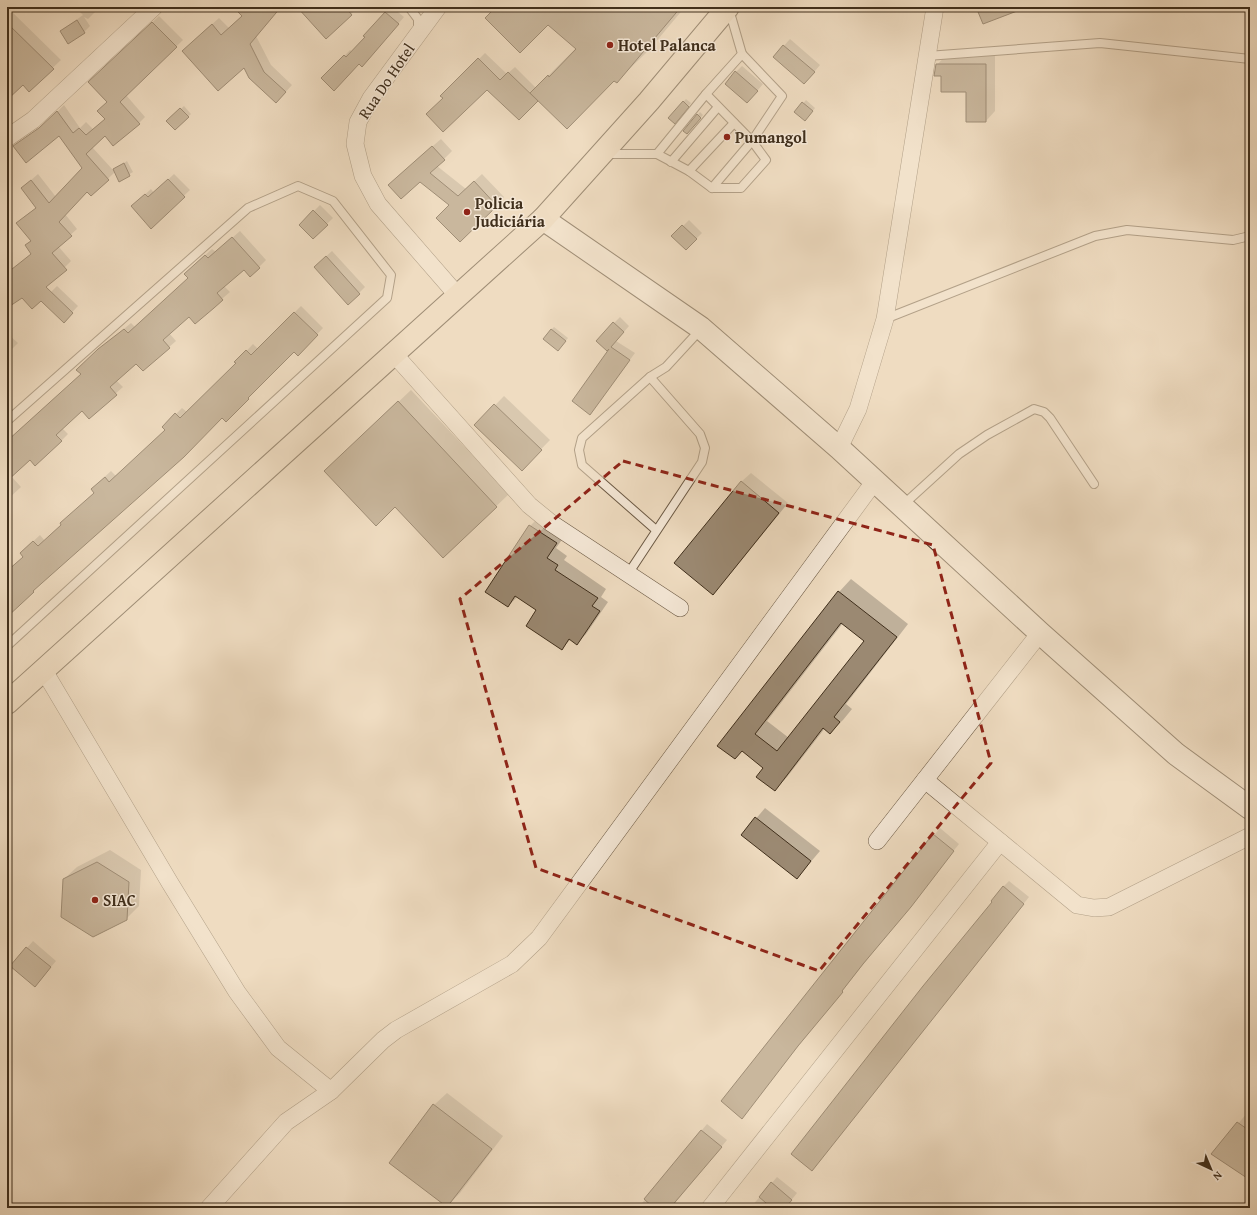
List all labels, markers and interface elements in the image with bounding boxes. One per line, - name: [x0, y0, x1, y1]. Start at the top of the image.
- place label: Hotel Palanca: [618, 33, 717, 57]
- street label: Rua Do Hotel: [352, 38, 420, 124]
- marker: Hotel Palanca: [605, 40, 615, 50]
- place label: Pumangol: [735, 125, 807, 149]
- marker: Pumangol: [722, 132, 732, 142]
- place label: Policia Judiciária: [472, 191, 546, 233]
- marker: Policia Judiciária: [462, 207, 472, 217]
- place label: SIAC: [103, 888, 136, 912]
- marker: SIAC: [90, 895, 100, 905]
- north arrow: [1191, 1149, 1231, 1189]
- text: N: [1209, 1168, 1226, 1185]

